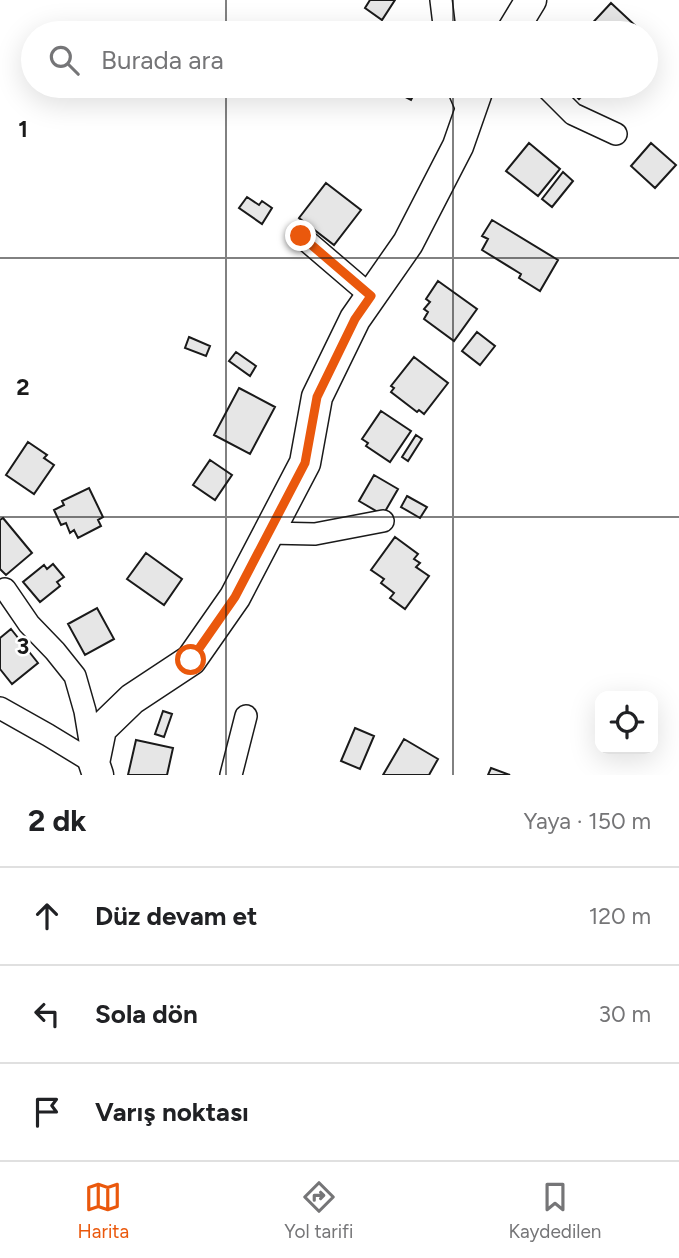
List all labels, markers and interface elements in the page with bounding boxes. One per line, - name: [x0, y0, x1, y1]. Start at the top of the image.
- search box: [21, 21, 658, 98]
- icon: search: [45, 41, 83, 79]
- text: Burada ara: [101, 44, 224, 76]
- text: 1: [18, 115, 28, 143]
- route end: [285, 220, 316, 251]
- text: 2: [16, 373, 30, 401]
- text: 3: [17, 632, 29, 660]
- route start: [175, 644, 206, 675]
- map controls: [595, 691, 658, 754]
- button: locate: [595, 691, 658, 754]
- text: 2 dk: [28, 802, 87, 839]
- text: Yaya · 150 m: [523, 807, 651, 835]
- icon: ahead: [28, 897, 66, 935]
- text: Düz devam et: [95, 900, 257, 932]
- text: 120 m: [589, 902, 651, 930]
- icon: left: [28, 995, 66, 1033]
- text: Sola dön: [95, 998, 198, 1030]
- text: 30 m: [598, 1000, 651, 1028]
- icon: arrive: [28, 1093, 66, 1131]
- text: Varış noktası: [95, 1096, 249, 1128]
- tab: Harita: [78, 1178, 129, 1243]
- tab: Yol tarifi: [284, 1178, 353, 1243]
- tab: Kaydedilen: [509, 1178, 601, 1243]

